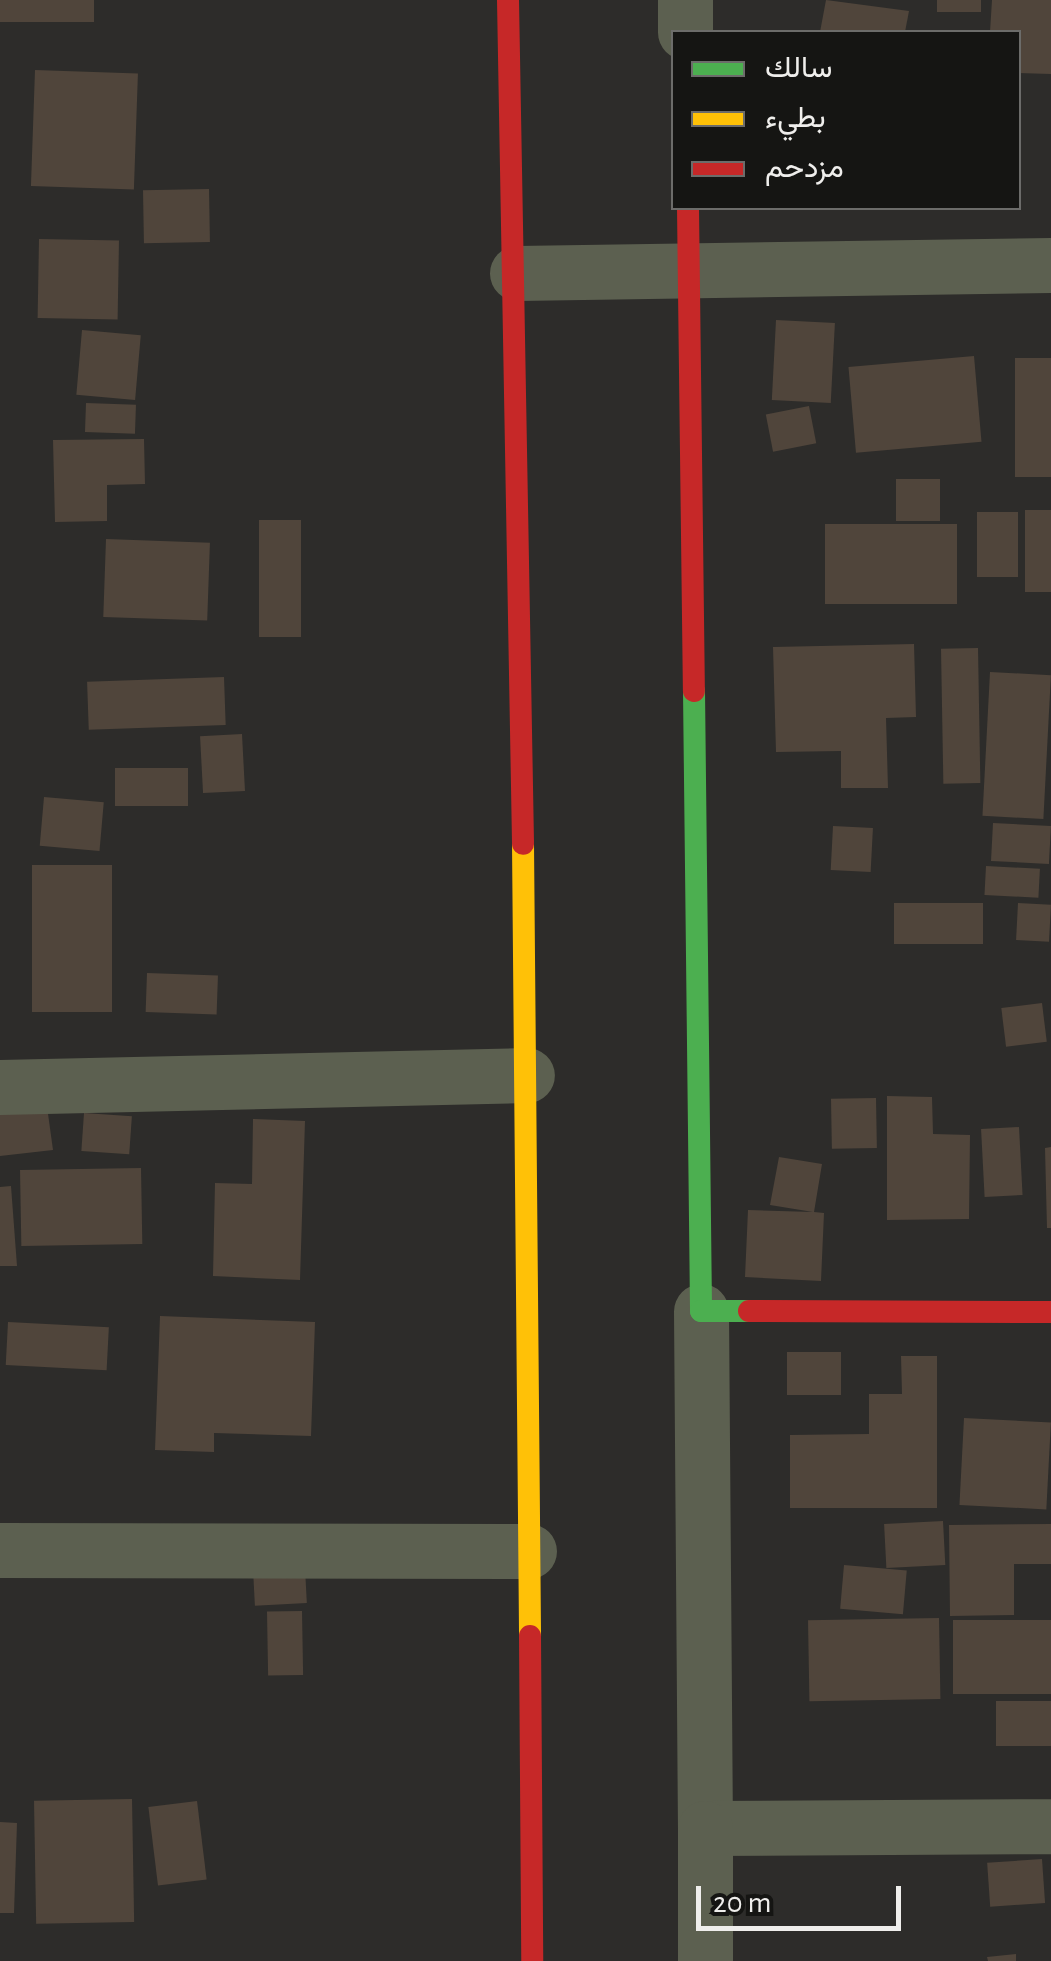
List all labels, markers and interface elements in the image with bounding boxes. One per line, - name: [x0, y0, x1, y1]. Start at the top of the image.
- legend: [671, 30, 1021, 210]
- text: سالك: [765, 53, 832, 83]
- text: بطيء: [765, 103, 826, 133]
- text: مزدحم: [765, 153, 844, 183]
- scale bar: [701, 1866, 906, 1928]
- text: 20 m: [713, 1888, 771, 1918]

